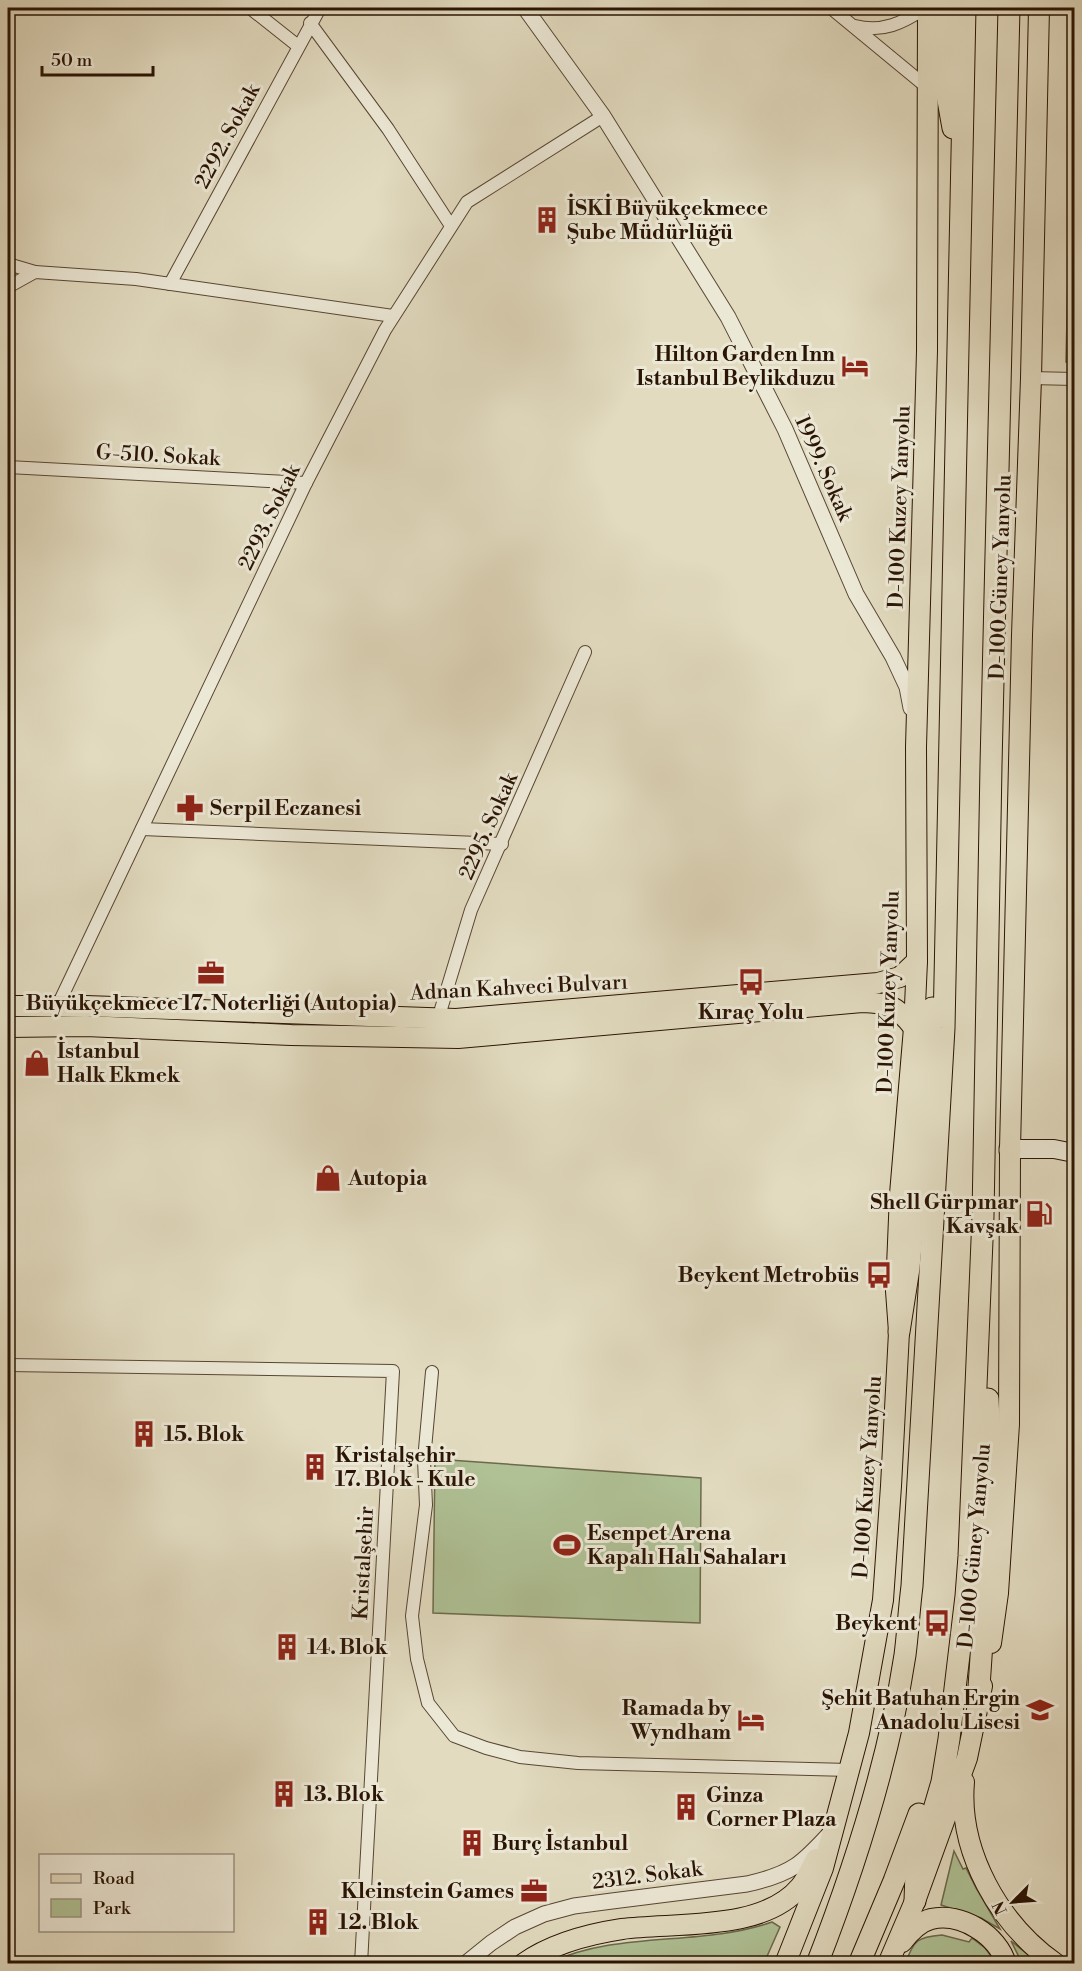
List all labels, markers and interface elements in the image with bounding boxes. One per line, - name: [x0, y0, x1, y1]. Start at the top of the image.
- scale bar: [42, 39, 153, 77]
- text: 50 m: [51, 49, 93, 72]
- street label: 2292. Sokak: [189, 79, 267, 193]
- place label: İSKİ Büyükçekmece Şube Müdürlüğü: [567, 193, 768, 246]
- building icon: İSKİ Büyükçekmece Şube Müdürlüğü: [532, 205, 562, 235]
- place label: Hilton Garden Inn Istanbul Beylikduzu: [636, 342, 835, 392]
- hotel icon: Hilton Garden Inn Istanbul Beylikduzu: [840, 351, 870, 381]
- street label: D-100 Kuzey Yanyolu: [883, 405, 917, 609]
- street label: 1999. Sokak: [788, 412, 858, 526]
- street label: G-510. Sokak: [95, 440, 222, 472]
- street label: 2293. Sokak: [233, 459, 307, 575]
- street label: D-100 Güney Yanyolu: [984, 474, 1018, 680]
- street label: 2295. Sokak: [454, 768, 524, 884]
- pharmacy icon: Serpil Eczanesi: [175, 793, 205, 823]
- place label: Serpil Eczanesi: [210, 796, 362, 822]
- street label: D-100 Kuzey Yanyolu: [872, 890, 906, 1094]
- office icon: Büyükçekmece 17. Noterliği (Autopia): [196, 958, 226, 988]
- bus stop icon: Kıraç Yolu: [736, 967, 766, 997]
- street label: Adnan Kahveci Bulvarı: [409, 969, 629, 1007]
- place label: Büyükçekmece 17. Noterliği (Autopia): [26, 991, 396, 1017]
- place label: Kıraç Yolu: [698, 1000, 804, 1026]
- place label: İstanbul Halk Ekmek: [57, 1036, 181, 1089]
- shop icon: İstanbul Halk Ekmek: [22, 1048, 52, 1078]
- shop icon: Autopia: [313, 1163, 343, 1193]
- place label: Autopia: [347, 1166, 428, 1192]
- place label: Shell Gürpınar Kavşak: [870, 1190, 1020, 1240]
- fuel station icon: Shell Gürpınar Kavşak: [1024, 1199, 1054, 1229]
- bus stop icon: Beykent Metrobüs: [864, 1260, 894, 1290]
- place label: Beykent Metrobüs: [678, 1263, 859, 1289]
- street label: D-100 Kuzey Yanyolu: [848, 1375, 888, 1579]
- building icon: 15. Blok: [129, 1419, 159, 1449]
- place label: 15. Blok: [164, 1422, 245, 1448]
- place label: Kristalşehir 17. Blok - Kule: [335, 1443, 476, 1493]
- street label: D-100 Güney Yanyolu: [953, 1443, 997, 1650]
- building icon: Kristalşehir 17. Blok - Kule: [300, 1452, 330, 1482]
- street label: Kristalşehir: [348, 1505, 380, 1621]
- place label: Esenpet Arena Kapalı Halı Sahaları: [587, 1521, 787, 1571]
- sports icon: Esenpet Arena Kapalı Halı Sahaları: [552, 1530, 582, 1560]
- bus stop icon: Beykent: [922, 1608, 952, 1638]
- place label: Beykent: [835, 1611, 918, 1637]
- building icon: 14. Blok: [272, 1632, 302, 1662]
- place label: 14. Blok: [307, 1635, 388, 1661]
- place label: Şehit Batuhan Ergin Anadolu Lisesi: [822, 1686, 1020, 1736]
- school or university icon: Şehit Batuhan Ergin Anadolu Lisesi: [1025, 1695, 1055, 1725]
- place label: Ramada by Wyndham: [622, 1696, 731, 1746]
- hotel icon: Ramada by Wyndham: [736, 1705, 766, 1735]
- building icon: 13. Blok: [269, 1779, 299, 1809]
- place label: 13. Blok: [304, 1782, 385, 1808]
- place label: Ginza Corner Plaza: [706, 1783, 837, 1833]
- building icon: Ginza Corner Plaza: [671, 1792, 701, 1822]
- building icon: Burç İstanbul: [457, 1828, 487, 1858]
- place label: Burç İstanbul: [492, 1828, 628, 1857]
- legend: [39, 1854, 234, 1932]
- street label: 2312. Sokak: [591, 1856, 705, 1896]
- text: Road: [93, 1867, 136, 1890]
- north arrow: [983, 1872, 1043, 1932]
- office icon: Kleinstein Games: [519, 1876, 549, 1906]
- place label: Kleinstein Games: [341, 1879, 514, 1905]
- text: Park: [93, 1897, 132, 1920]
- text: N: [988, 1898, 1012, 1918]
- building icon: 12. Blok: [303, 1907, 333, 1937]
- place label: 12. Blok: [338, 1910, 420, 1936]

